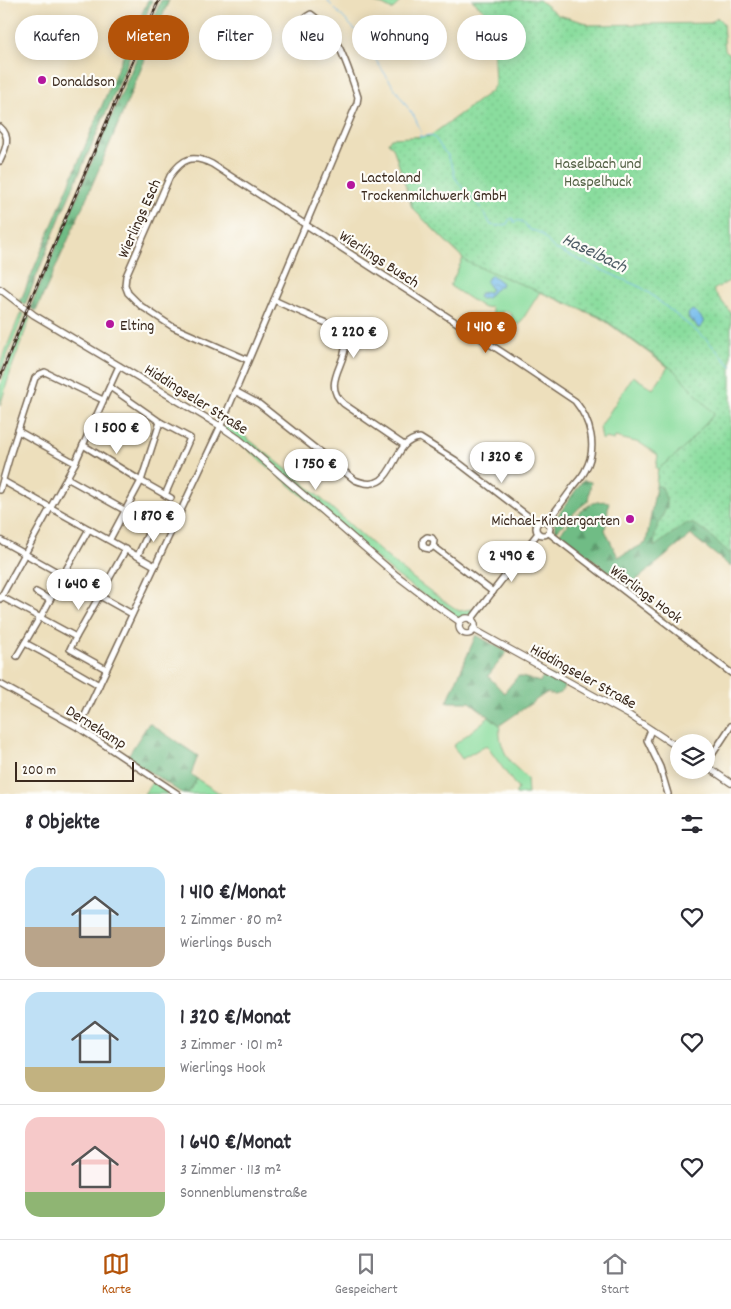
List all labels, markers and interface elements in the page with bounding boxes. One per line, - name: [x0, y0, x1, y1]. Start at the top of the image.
- chip: Kaufen: [15, 15, 98, 60]
- chip: Mieten: [108, 15, 189, 60]
- chip: Filter: [199, 15, 272, 60]
- chip: Neu: [282, 15, 342, 60]
- chip: Wohnung: [352, 15, 447, 60]
- chip: Haus: [457, 15, 526, 60]
- place label: Donaldson: [52, 71, 115, 94]
- marker: Donaldson: [36, 74, 48, 86]
- park label: Haselbach und Haspelhuck: [555, 153, 641, 194]
- place label: Lactoland Trockenmilchwerk GmbH: [361, 167, 507, 208]
- street label: Wierlings Esch: [113, 176, 168, 262]
- marker: Lactoland Trockenmilchwerk GmbH: [345, 179, 357, 191]
- street label: Wierlings Busch: [334, 226, 423, 295]
- water label: Haselbach: [557, 228, 631, 281]
- pin: 1 410 €: [440, 312, 532, 354]
- place label: Elting: [120, 315, 154, 338]
- pin: 2 220 €: [308, 316, 400, 359]
- text: 1 410 €: [467, 316, 505, 339]
- marker: Elting: [104, 318, 116, 330]
- text: 2 220 €: [331, 321, 377, 344]
- street label: Hiddingseler Straße: [139, 359, 252, 441]
- pin: 1 500 €: [71, 412, 163, 455]
- text: 1 500 €: [95, 417, 139, 440]
- pin: 1 320 €: [456, 442, 548, 484]
- text: 1 320 €: [481, 446, 523, 469]
- pin: 1 750 €: [270, 448, 362, 491]
- text: 1 750 €: [295, 453, 337, 476]
- pin: 1 870 €: [108, 500, 200, 543]
- text: 1 870 €: [133, 505, 175, 528]
- place label: Michael-Kindergarten: [491, 510, 620, 533]
- marker: Michael-Kindergarten: [624, 513, 636, 525]
- pin: 2 490 €: [466, 540, 558, 583]
- text: 2 490 €: [489, 545, 535, 568]
- street label: Wierlings Hook: [604, 560, 687, 630]
- pin: 1 640 €: [33, 568, 125, 611]
- text: 1 640 €: [58, 573, 100, 596]
- street label: Hiddingseler Straße: [525, 638, 640, 716]
- street label: Dernekamp: [61, 700, 131, 756]
- map controls: [670, 734, 715, 779]
- button: layers: [670, 734, 715, 779]
- scale bar: [15, 759, 134, 782]
- text: 200 m: [22, 761, 56, 781]
- text: 8 Objekte: [25, 809, 100, 839]
- icon: filters: [678, 810, 706, 838]
- text: 1 410 €/Monat: [180, 879, 286, 909]
- icon: home: [65, 887, 125, 947]
- icon: heart: [678, 903, 706, 931]
- text: 2 Zimmer · 80 m²: [180, 909, 282, 932]
- text: Wierlings Busch: [180, 932, 272, 955]
- text: 1 320 €/Monat: [180, 1004, 291, 1034]
- icon: home: [65, 1012, 125, 1072]
- icon: heart: [678, 1028, 706, 1056]
- text: 3 Zimmer · 101 m²: [180, 1034, 283, 1057]
- text: Wierlings Hook: [180, 1057, 266, 1080]
- text: 1 640 €/Monat: [180, 1129, 291, 1159]
- icon: home: [65, 1137, 125, 1197]
- icon: heart: [678, 1153, 706, 1181]
- text: 3 Zimmer · 113 m²: [180, 1159, 281, 1182]
- text: Sonnenblumenstraße: [180, 1182, 307, 1205]
- tab: Karte: [102, 1250, 131, 1300]
- tab: Gespeichert: [335, 1250, 398, 1300]
- tab: Start: [601, 1250, 629, 1300]

